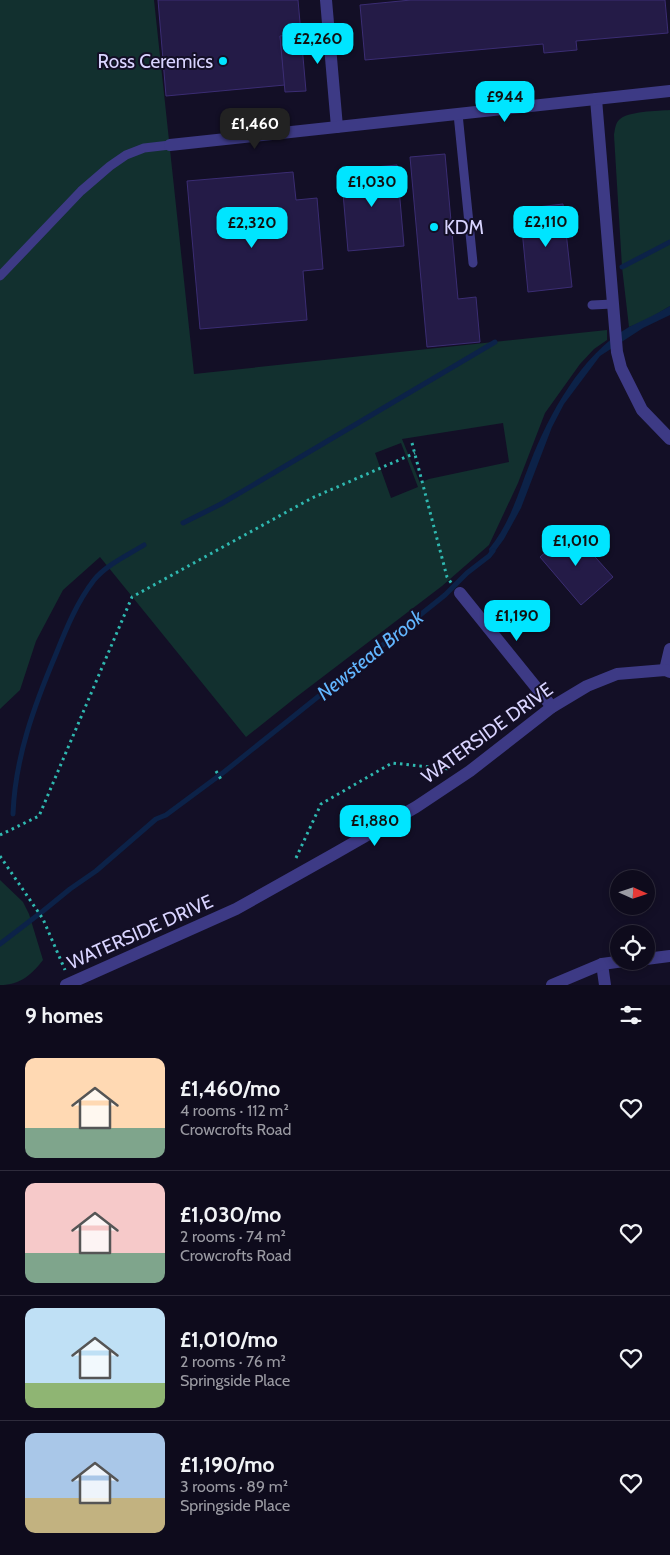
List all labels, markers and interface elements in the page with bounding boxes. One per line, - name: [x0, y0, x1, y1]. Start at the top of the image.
- pin: £2,260: [277, 22, 359, 65]
- text: £2,260: [293, 29, 343, 48]
- place label: Ross Ceremics: [98, 50, 213, 73]
- marker: Ross Ceremics: [217, 55, 229, 67]
- pin: £944: [475, 80, 535, 123]
- text: £944: [486, 87, 524, 106]
- pin: £1,460: [214, 108, 296, 150]
- text: £1,460: [231, 114, 279, 133]
- pin: £1,030: [331, 166, 413, 208]
- text: £1,030: [347, 172, 397, 191]
- pin: £2,320: [211, 206, 293, 249]
- pin: £2,110: [505, 206, 587, 248]
- text: £2,110: [524, 212, 568, 231]
- text: £2,320: [228, 213, 276, 232]
- place label: KDM: [444, 216, 484, 239]
- marker: KDM: [428, 221, 440, 233]
- pin: £1,010: [535, 524, 617, 567]
- text: £1,010: [553, 531, 599, 550]
- pin: £1,190: [476, 600, 558, 642]
- water label: Newstead Brook: [312, 604, 429, 705]
- text: £1,190: [495, 606, 539, 625]
- street label: WATERSIDE DRIVE: [417, 678, 557, 788]
- pin: £1,880: [334, 804, 416, 847]
- text: £1,880: [351, 811, 399, 830]
- north arrow: [610, 870, 655, 915]
- map controls: [610, 870, 655, 970]
- street label: WATERSIDE DRIVE: [64, 890, 216, 974]
- button: locate: [610, 925, 655, 970]
- icon: filters: [617, 1001, 645, 1029]
- text: 9 homes: [25, 1003, 103, 1028]
- text: £1,460/mo: [180, 1076, 280, 1101]
- icon: home: [65, 1078, 125, 1138]
- icon: heart: [617, 1094, 645, 1122]
- text: 4 rooms · 112 m²: [180, 1101, 289, 1120]
- text: Crowcrofts Road: [180, 1120, 291, 1139]
- text: £1,030/mo: [180, 1202, 281, 1227]
- icon: home: [65, 1203, 125, 1263]
- icon: heart: [617, 1219, 645, 1247]
- text: 2 rooms · 74 m²: [180, 1227, 286, 1246]
- text: Crowcrofts Road: [180, 1246, 291, 1265]
- text: £1,010/mo: [180, 1327, 278, 1352]
- icon: home: [65, 1328, 125, 1388]
- icon: heart: [617, 1344, 645, 1372]
- text: 2 rooms · 76 m²: [180, 1352, 286, 1371]
- text: Springside Place: [180, 1371, 290, 1390]
- text: £1,190/mo: [180, 1452, 274, 1477]
- icon: home: [65, 1453, 125, 1513]
- icon: heart: [617, 1469, 645, 1497]
- text: 3 rooms · 89 m²: [180, 1477, 288, 1496]
- text: Springside Place: [180, 1496, 290, 1515]

